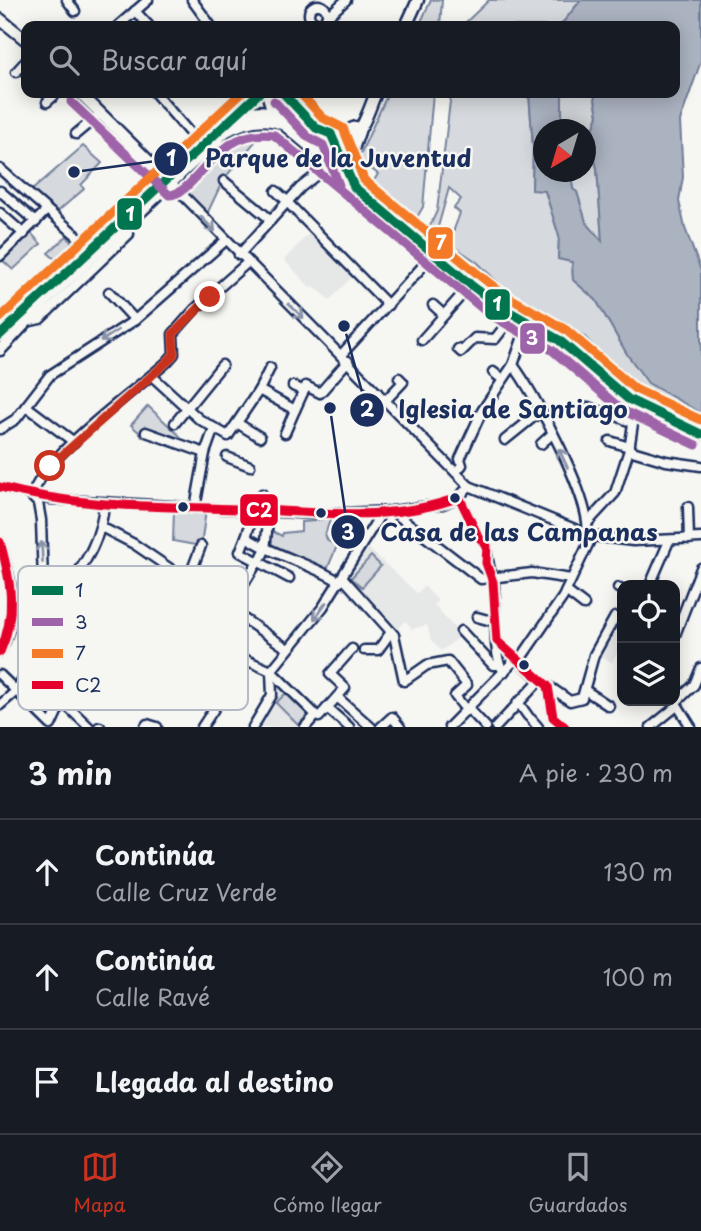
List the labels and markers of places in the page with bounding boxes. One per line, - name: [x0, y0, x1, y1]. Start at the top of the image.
- callout: Parque de la Juventud: [154, 136, 487, 181]
- callout: Iglesia de Santiago: [350, 387, 642, 432]
- unlabelled marker: [448, 491, 462, 505]
- unlabelled marker: [176, 500, 190, 514]
- unlabelled marker: [314, 506, 328, 520]
- callout: Casa de las Campanas: [330, 510, 672, 555]
- unlabelled marker: [517, 658, 531, 672]

